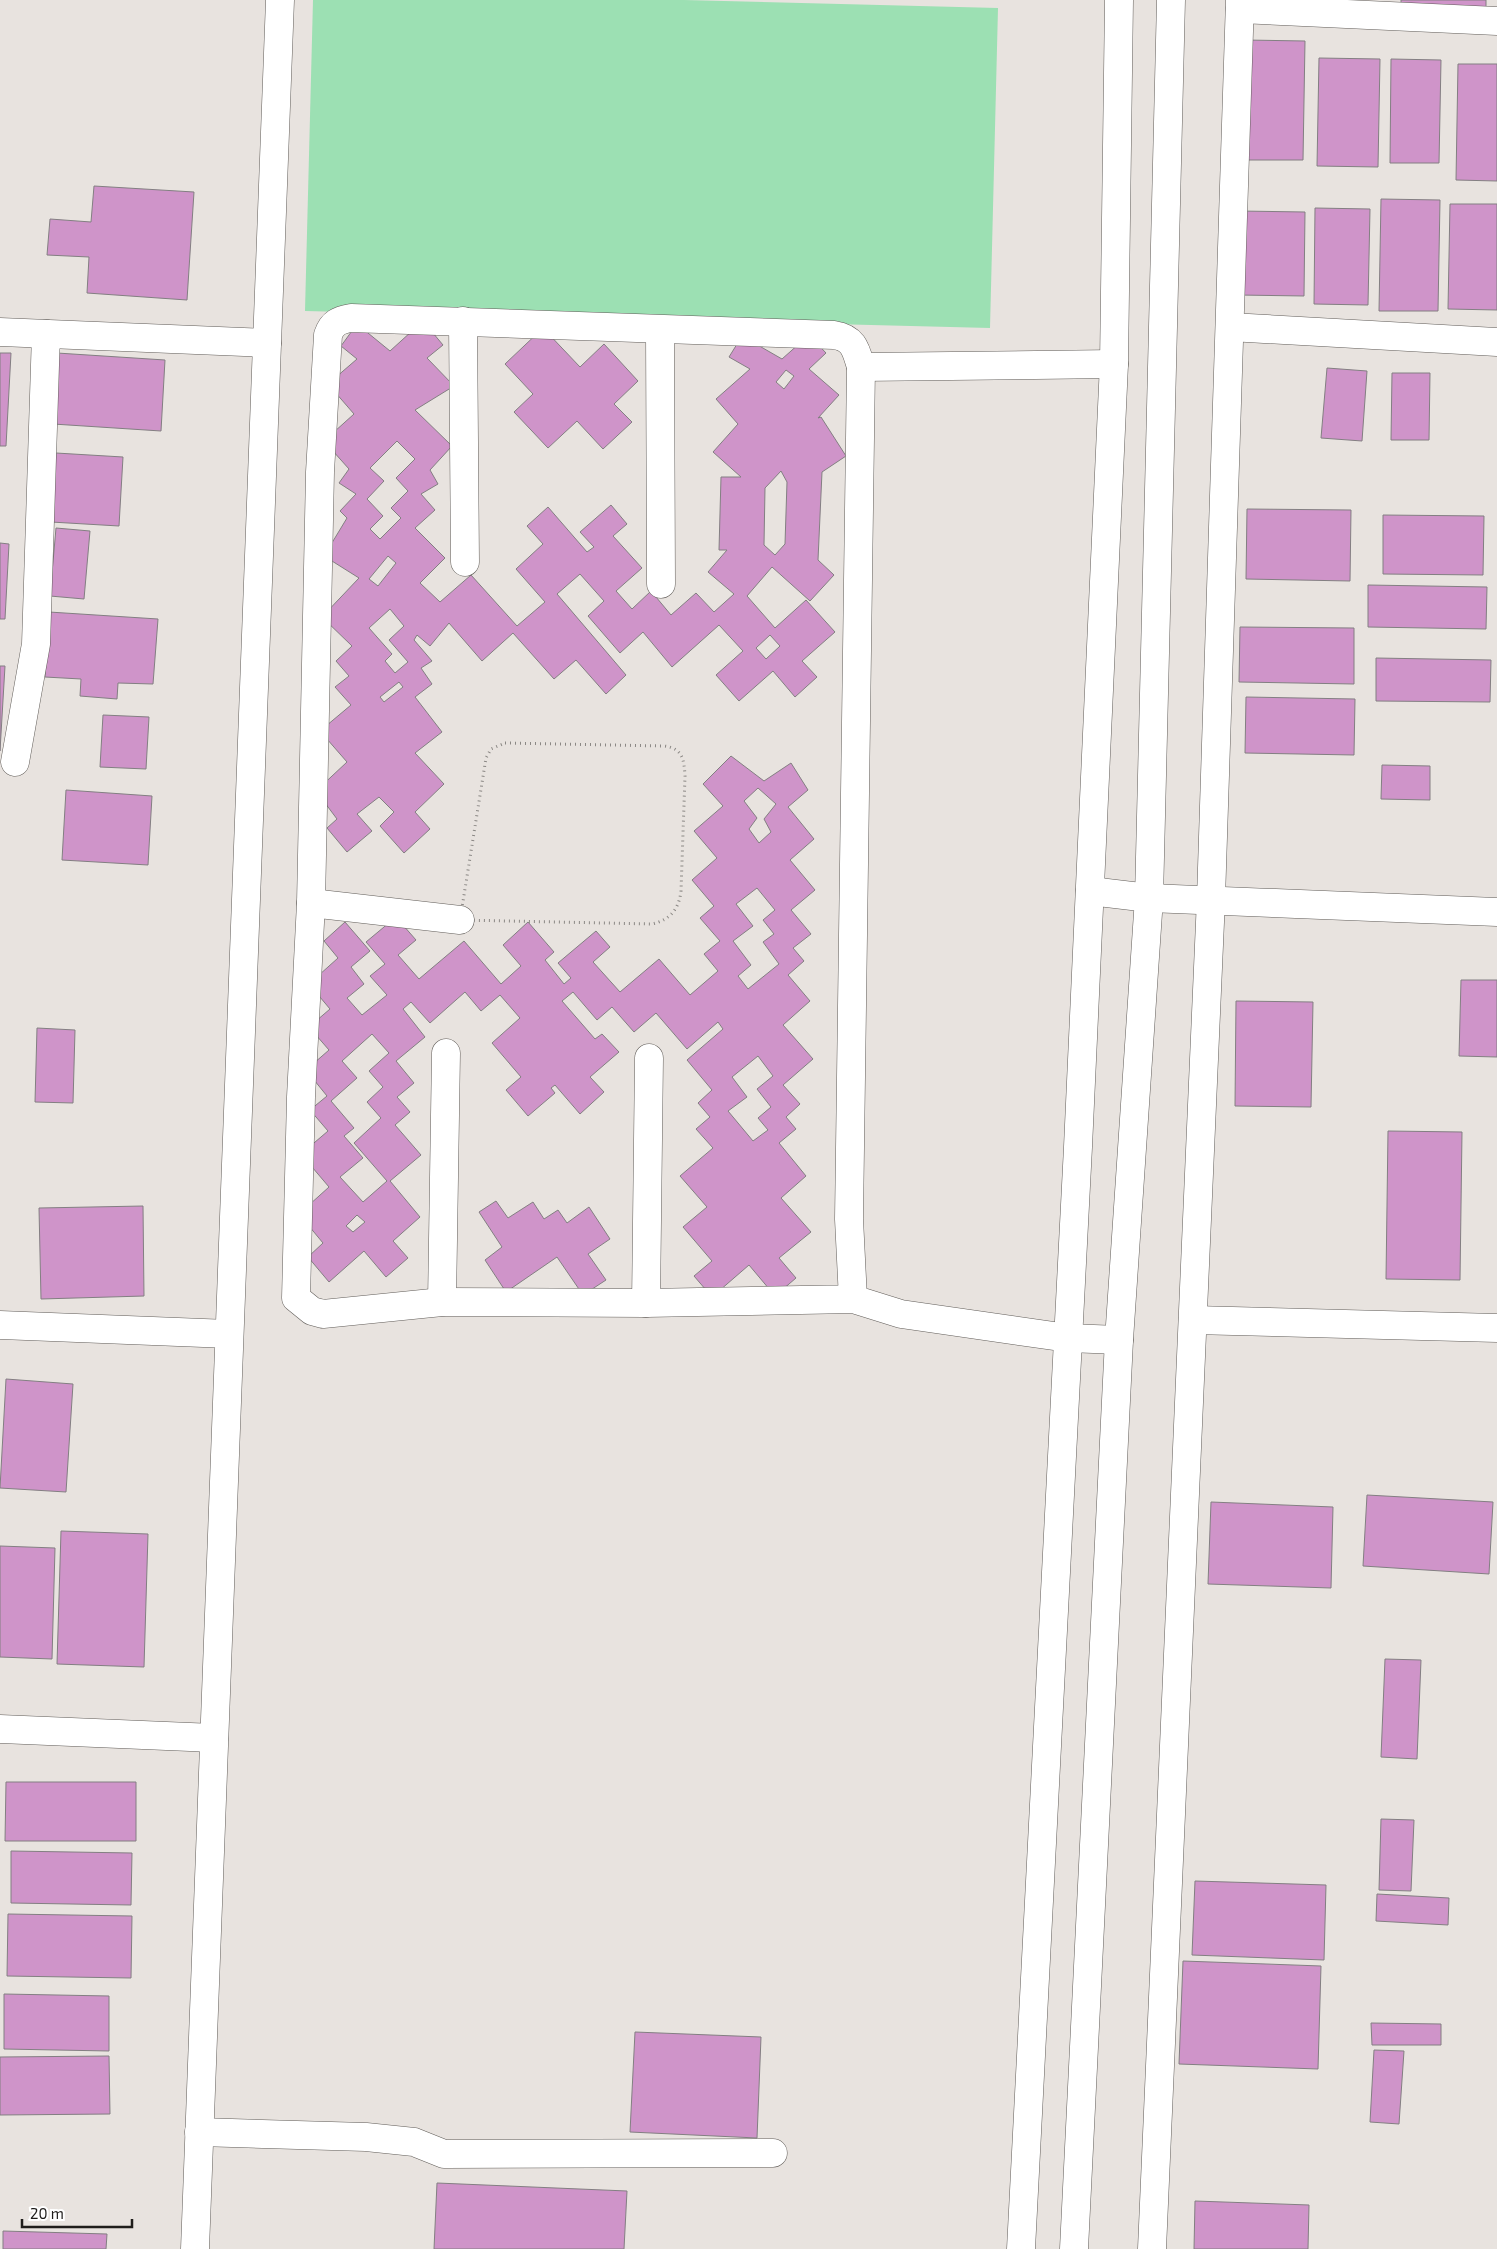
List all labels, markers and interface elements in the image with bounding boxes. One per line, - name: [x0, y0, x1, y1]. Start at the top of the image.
- scale bar: [22, 2196, 132, 2228]
- text: 20 m: [30, 2204, 64, 2222]

